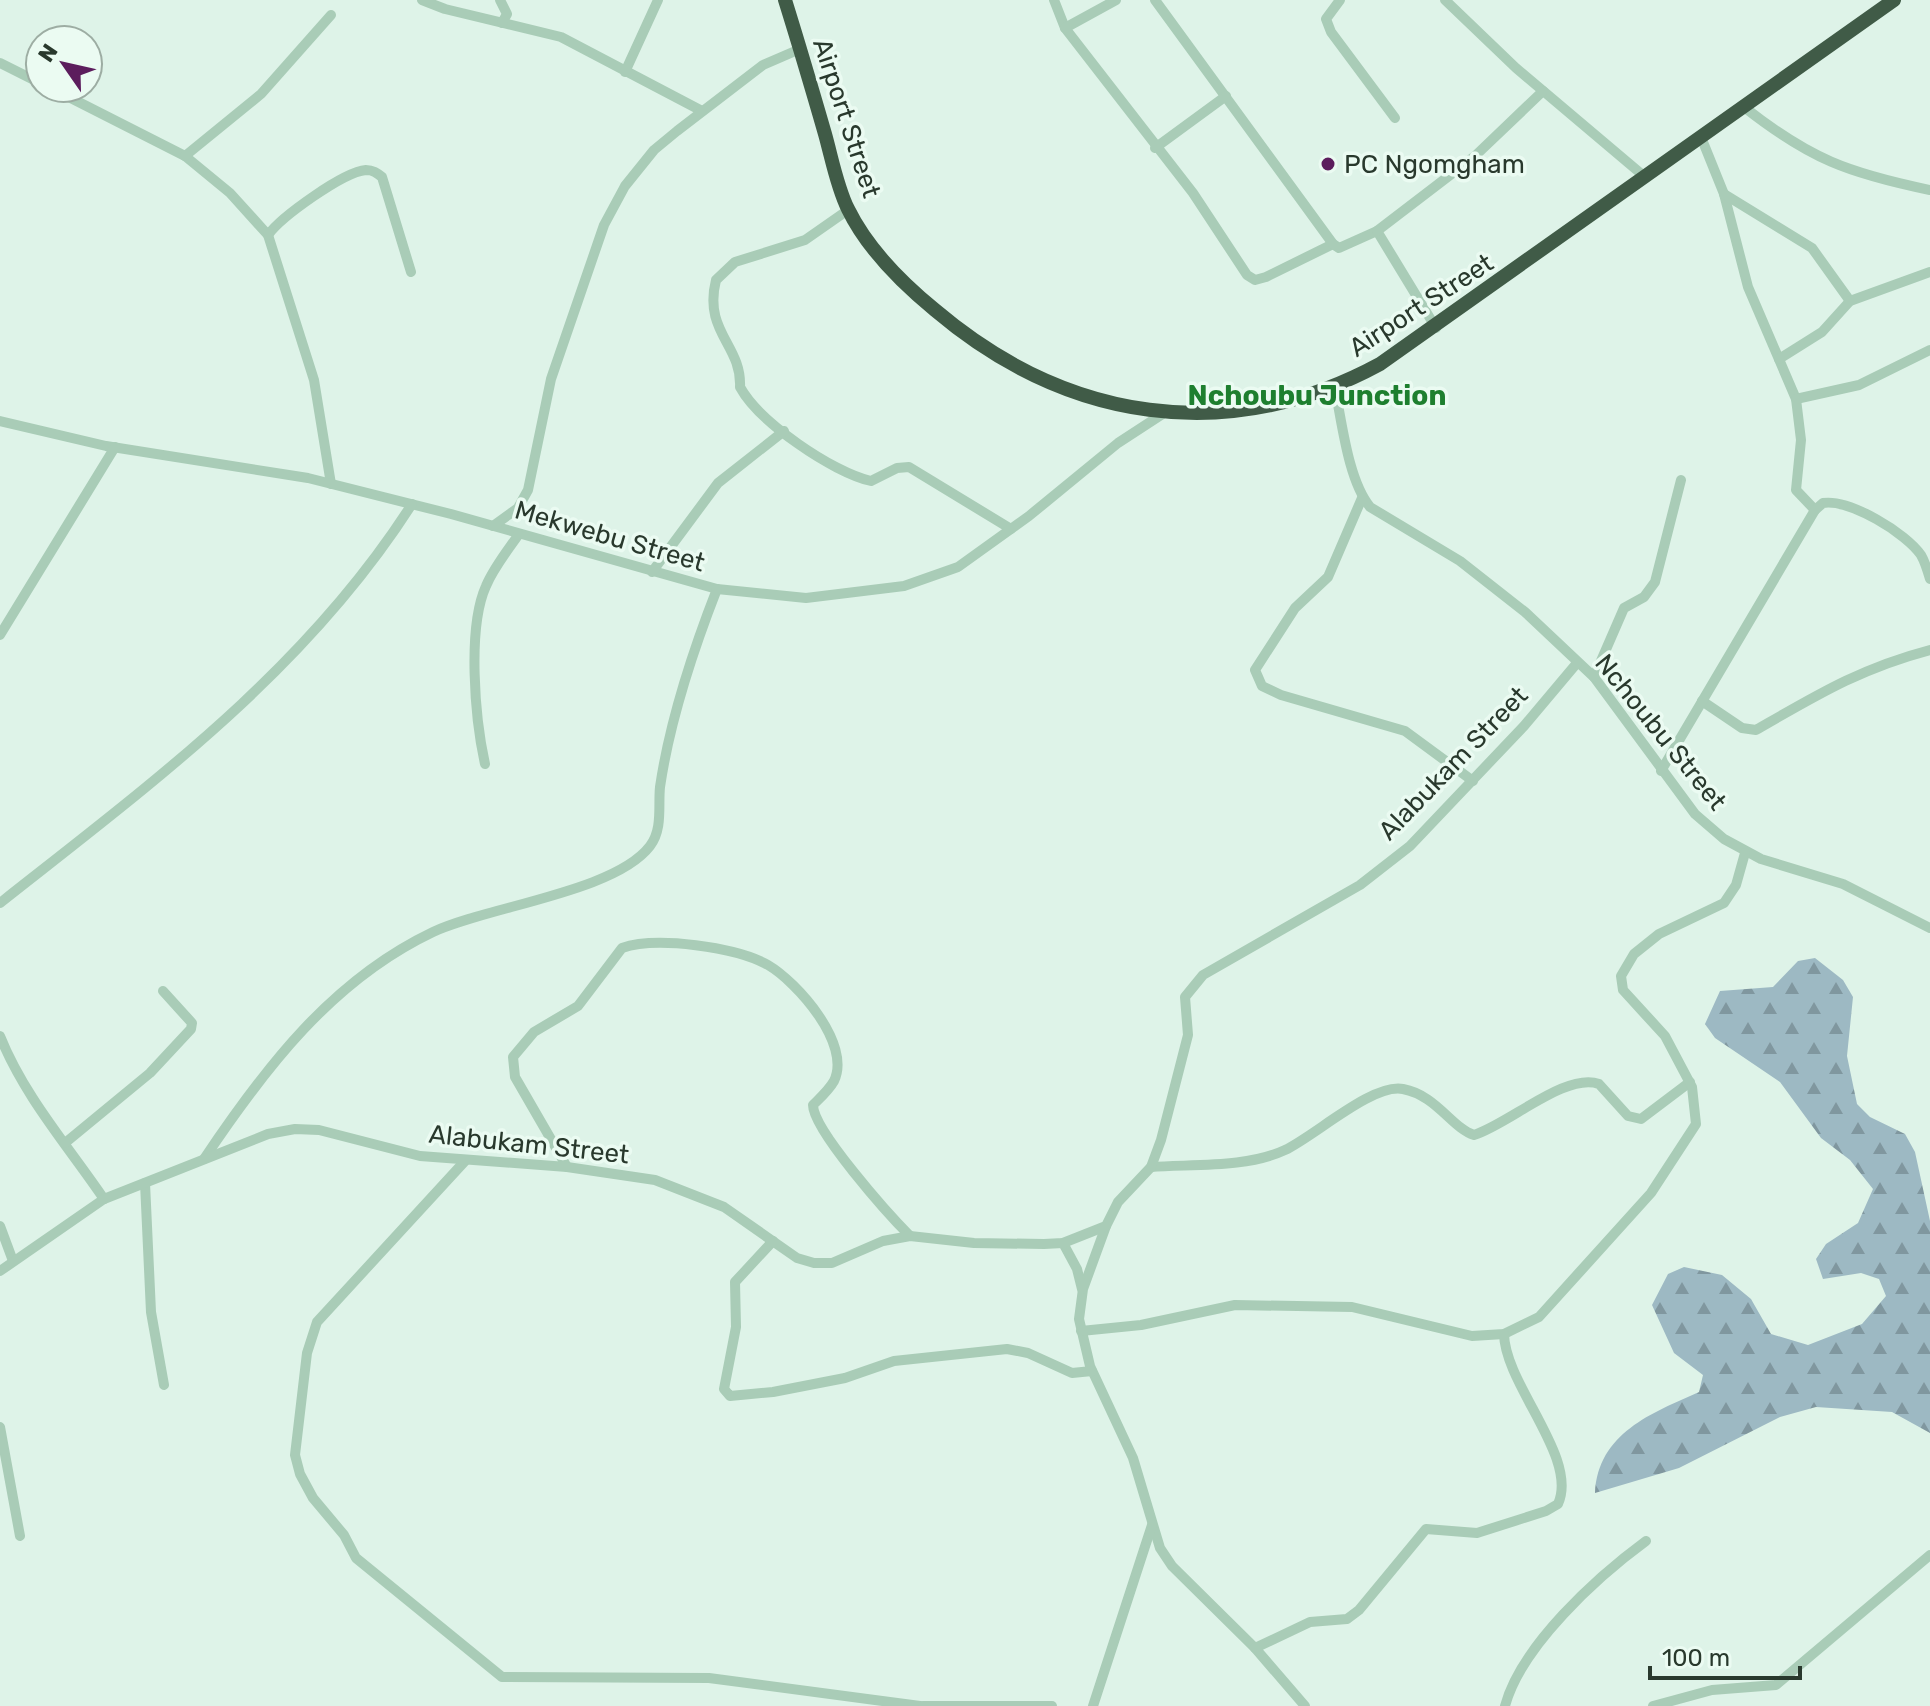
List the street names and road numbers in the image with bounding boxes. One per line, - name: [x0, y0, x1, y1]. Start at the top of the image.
- street label: Airport Street: [806, 35, 887, 202]
- street label: Airport Street: [1343, 247, 1499, 364]
- street label: Mekwebu Street: [511, 495, 709, 578]
- street label: Nchoubu Street: [1588, 648, 1733, 816]
- street label: Alabukam Street: [1372, 680, 1534, 847]
- street label: Alabukam Street: [427, 1119, 631, 1170]

